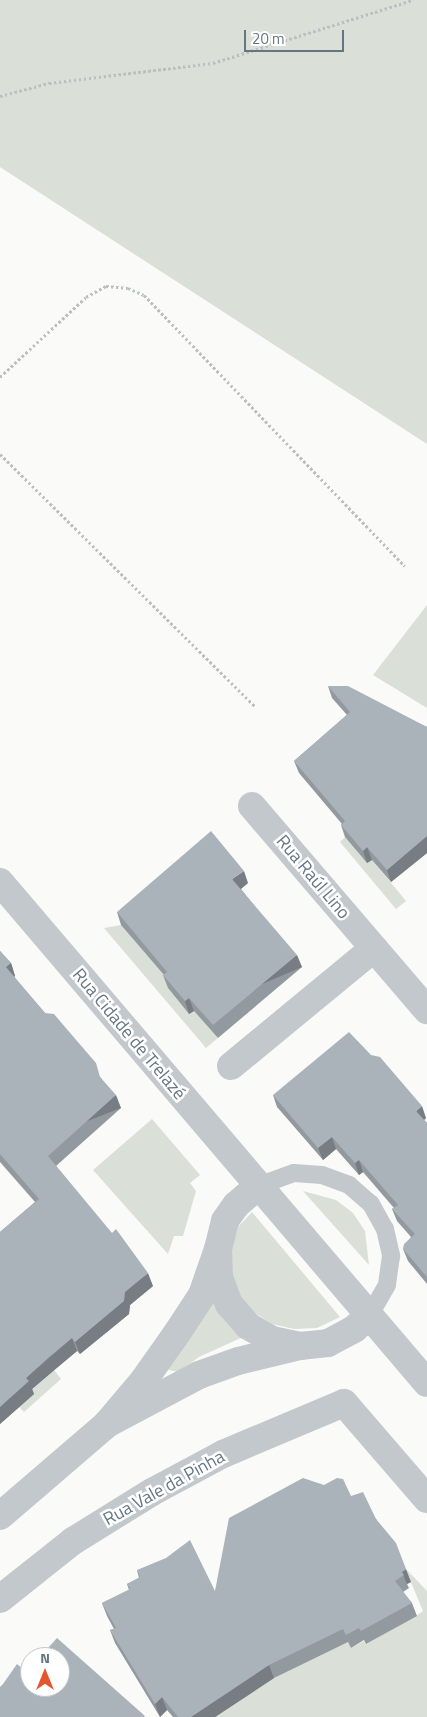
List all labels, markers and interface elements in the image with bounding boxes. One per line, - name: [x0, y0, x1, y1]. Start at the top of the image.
- scale bar: [247, 20, 347, 52]
- text: 20 m: [252, 27, 285, 50]
- street label: Rua Raúl Lino: [272, 831, 354, 923]
- street label: Rua Cidade de Trelazé: [68, 964, 190, 1104]
- street label: Rua Vale da Pinha: [100, 1446, 228, 1530]
- north arrow: [20, 1647, 70, 1697]
- text: N: [40, 1647, 50, 1668]

